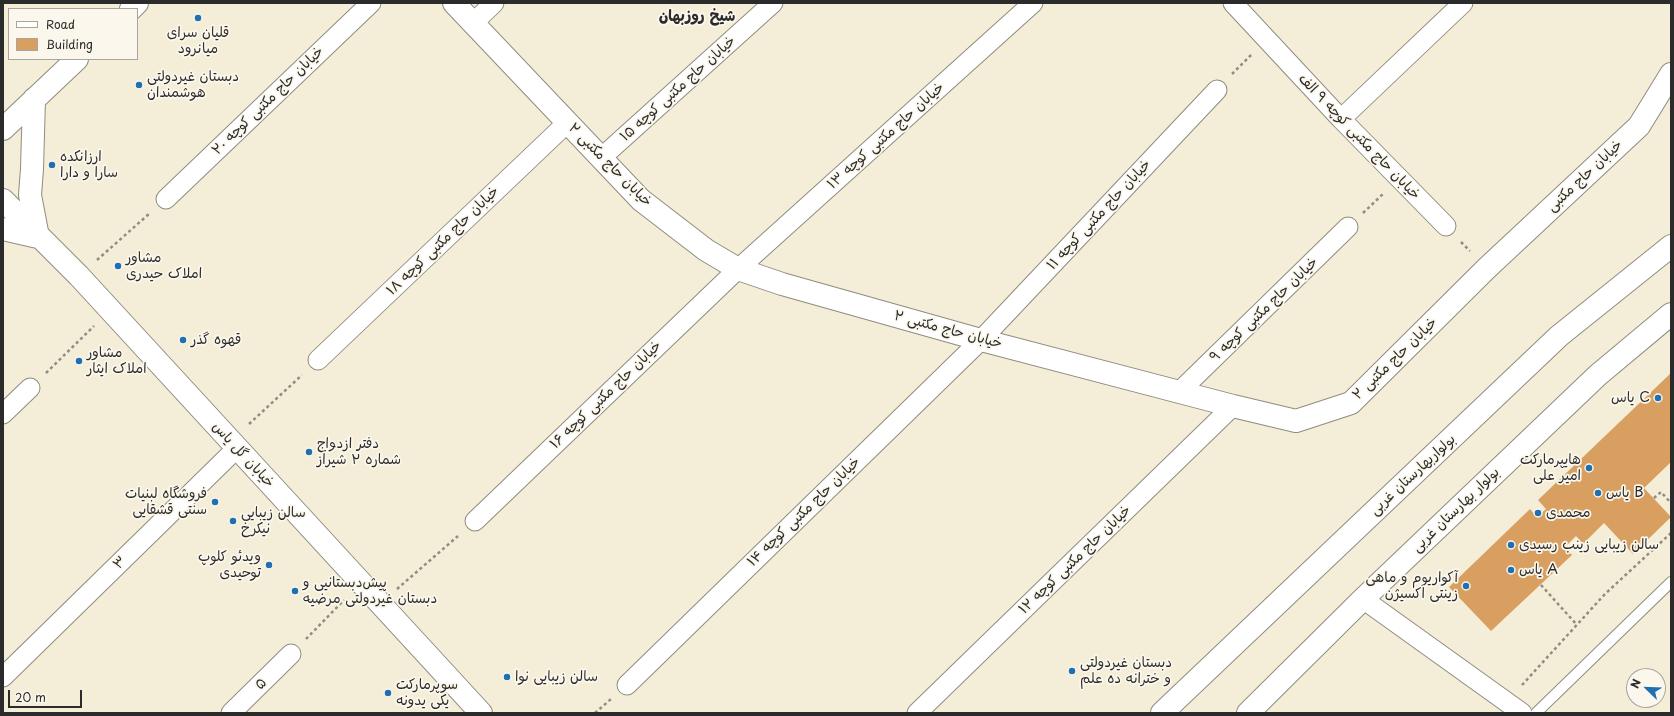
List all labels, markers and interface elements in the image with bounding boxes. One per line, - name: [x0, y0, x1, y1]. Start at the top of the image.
- legend: [8, 8, 138, 60]
- district label: شیخ روزبهان: [659, 8, 735, 26]
- marker: قلیان سرای میانرود: [193, 13, 203, 23]
- text: Road: [46, 15, 75, 33]
- place label: قلیان سرای میانرود: [167, 25, 229, 58]
- street label: خیابان حاج مکتبی کوچه ۱۵: [617, 33, 739, 145]
- text: Building: [46, 35, 93, 53]
- street label: خیابان حاج مکتبی کوچه ۲۰: [209, 43, 327, 159]
- place label: دبستان غیردولتی هوشمندان: [147, 69, 239, 102]
- street label: خیابان حاج مکتبی کوچه ۹ الف: [1295, 71, 1423, 203]
- street label: خیابان حاج مکتبی کوچه ۱۳: [824, 79, 948, 193]
- marker: دبستان غیردولتی هوشمندان: [134, 80, 144, 90]
- street label: خیابان حاج مکتبی ۲: [565, 120, 655, 210]
- street label: خیابان حاج مکتبی: [1544, 137, 1626, 215]
- place label: ارزانکده سارا و دارا: [60, 149, 118, 182]
- street label: خیابان حاج مکتبی کوچه ۱۱: [1043, 156, 1155, 274]
- marker: ارزانکده سارا و دارا: [47, 160, 57, 170]
- street label: خیابان حاج مکتبی کوچه ۱۸: [383, 183, 503, 299]
- place label: مشاور املاک حیدری: [126, 250, 202, 282]
- street label: خیابان حاج مکتبی کوچه ۹: [1207, 254, 1321, 366]
- marker: مشاور املاک حیدری: [113, 261, 123, 271]
- street label: خیابان حاج مکتبی ۲: [892, 308, 1004, 352]
- street label: خیابان حاج مکتبی ۲: [1349, 314, 1441, 404]
- place label: قهوه گذر: [191, 332, 241, 348]
- marker: قهوه گذر: [178, 335, 188, 345]
- street label: خیابان حاج مکتبی کوچه ۱۶: [547, 337, 665, 453]
- place label: مشاور املاک ایثار: [87, 345, 147, 378]
- marker: مشاور املاک ایثار: [74, 356, 84, 366]
- place label: یاس C: [1611, 390, 1650, 406]
- marker: یاس C: [1653, 393, 1663, 403]
- street label: خیابان گل یاس: [208, 419, 278, 491]
- street label: بولواربهارستان غربی: [1367, 431, 1459, 519]
- place label: دفتر ازدواج شماره ۲ شیراز: [317, 436, 401, 468]
- marker: دفتر ازدواج شماره ۲ شیراز: [304, 447, 314, 457]
- place label: هایپرمارکت امیر علی: [1520, 452, 1581, 484]
- street label: خیابان حاج مکتبی کوچه ۱۴: [744, 454, 864, 570]
- marker: هایپرمارکت امیر علی: [1584, 463, 1594, 473]
- street label: بولوار بهارستان غربی: [1409, 464, 1503, 556]
- place label: یاس B: [1606, 485, 1643, 501]
- place label: فروشگاه لبنیات سنتی قشقایی: [125, 486, 207, 518]
- marker: یاس B: [1593, 488, 1603, 498]
- marker: فروشگاه لبنیات سنتی قشقایی: [210, 497, 220, 507]
- street label: خیابان حاج مکتبی کوچه ۱۲: [1015, 502, 1135, 618]
- place label: سالن زیبایی نیکرخ: [241, 505, 306, 538]
- place label: محمدی: [1546, 505, 1590, 521]
- marker: محمدی: [1533, 508, 1543, 518]
- marker: سالن زیبایی نیکرخ: [228, 516, 238, 526]
- place label: سالن زیبایی زینب رسیدی: [1519, 537, 1659, 553]
- marker: سالن زیبایی زینب رسیدی: [1506, 540, 1516, 550]
- place label: ویدئو کلوپ توحیدی: [198, 549, 261, 582]
- street label: ۳: [110, 553, 130, 573]
- marker: ویدئو کلوپ توحیدی: [264, 560, 274, 570]
- place label: یاس A: [1519, 562, 1558, 578]
- marker: یاس A: [1506, 565, 1516, 575]
- place label: آکواریوم و ماهی زینتی اکسیژن: [1366, 570, 1458, 602]
- place label: پیش‌دبستانیی و دبستان غیردولتی مرضیه: [303, 575, 437, 608]
- marker: آکواریوم و ماهی زینتی اکسیژن: [1461, 581, 1471, 591]
- marker: پیش‌دبستانیی و دبستان غیردولتی مرضیه: [290, 586, 300, 596]
- place label: دبستان غیردولتی و خترانه ده علم: [1080, 655, 1172, 688]
- marker: دبستان غیردولتی و خترانه ده علم: [1067, 666, 1077, 676]
- north arrow: [1626, 668, 1666, 708]
- place label: سالن زیبایی نوا: [515, 669, 598, 685]
- marker: سالن زیبایی نوا: [502, 672, 512, 682]
- street label: ۵: [252, 675, 270, 693]
- text: N: [1626, 676, 1645, 691]
- place label: سوپرمارکت یکی یدونه: [396, 677, 458, 710]
- scale bar: [10, 682, 84, 708]
- text: 20 m: [15, 688, 46, 706]
- marker: سوپرمارکت یکی یدونه: [383, 688, 393, 698]

